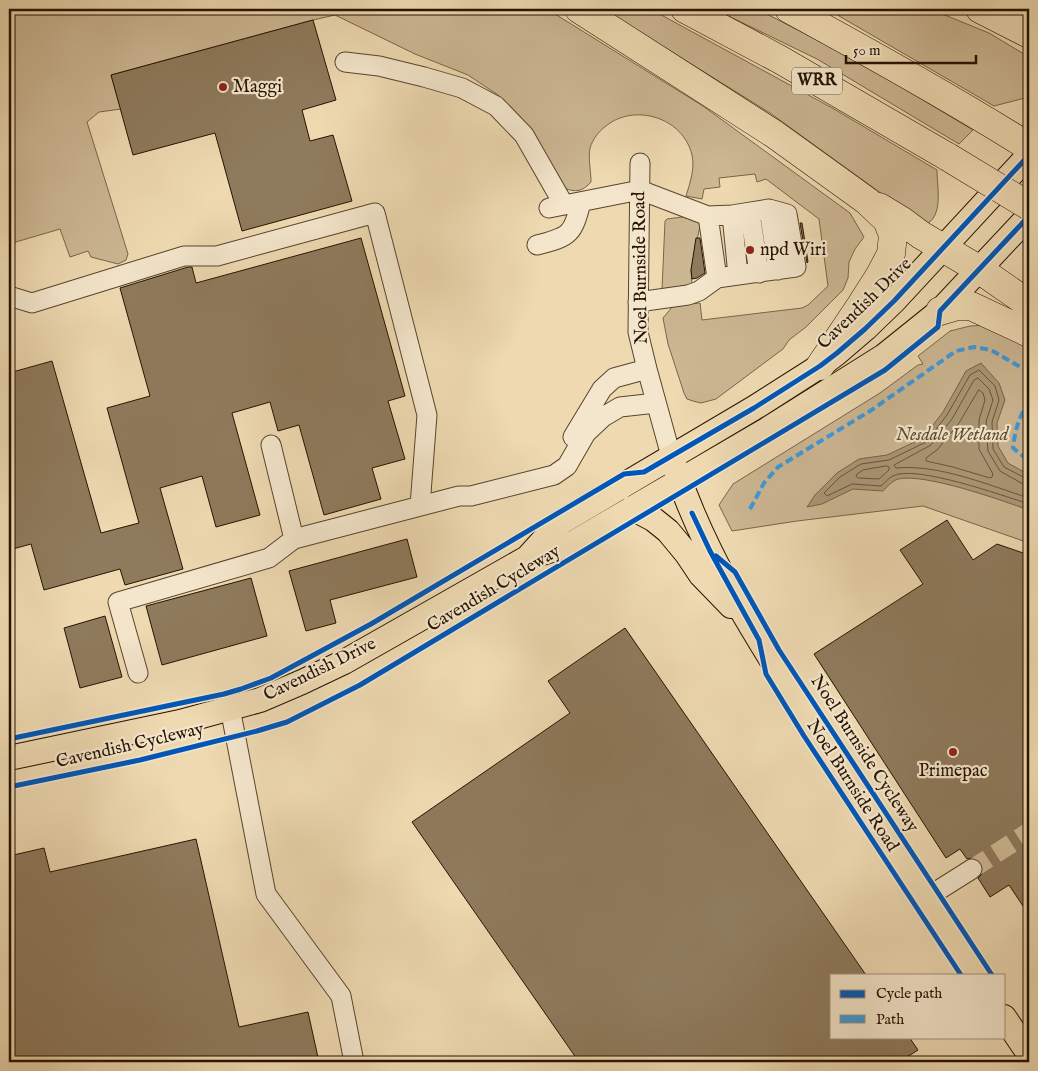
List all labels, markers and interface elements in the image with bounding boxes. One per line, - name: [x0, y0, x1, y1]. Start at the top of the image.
- scale bar: [846, 32, 976, 64]
- text: 50 m: [853, 41, 881, 60]
- road number: WRR: [792, 68, 842, 94]
- place label: Maggi: [233, 76, 282, 99]
- marker: Maggi: [217, 81, 229, 93]
- street label: Noel Burnside Road: [628, 191, 654, 345]
- place label: npd Wiri: [760, 239, 826, 262]
- marker: npd Wiri: [744, 244, 756, 256]
- street label: Cavendish Drive: [813, 253, 917, 355]
- park label: Nesdale Wetland: [896, 424, 1010, 447]
- street label: Cavendish Cycleway: [423, 540, 565, 638]
- street label: Cavendish Drive: [260, 633, 380, 707]
- street label: Noel Burnside Cycleway: [805, 671, 923, 837]
- street label: Noel Burnside Road: [801, 716, 903, 857]
- street label: Cavendish Cycleway: [54, 718, 206, 774]
- marker: Primepac: [947, 746, 959, 758]
- place label: Primepac: [918, 760, 988, 783]
- legend: [830, 974, 1006, 1038]
- text: Cycle path: [876, 984, 942, 1003]
- text: Path: [876, 1010, 904, 1029]

